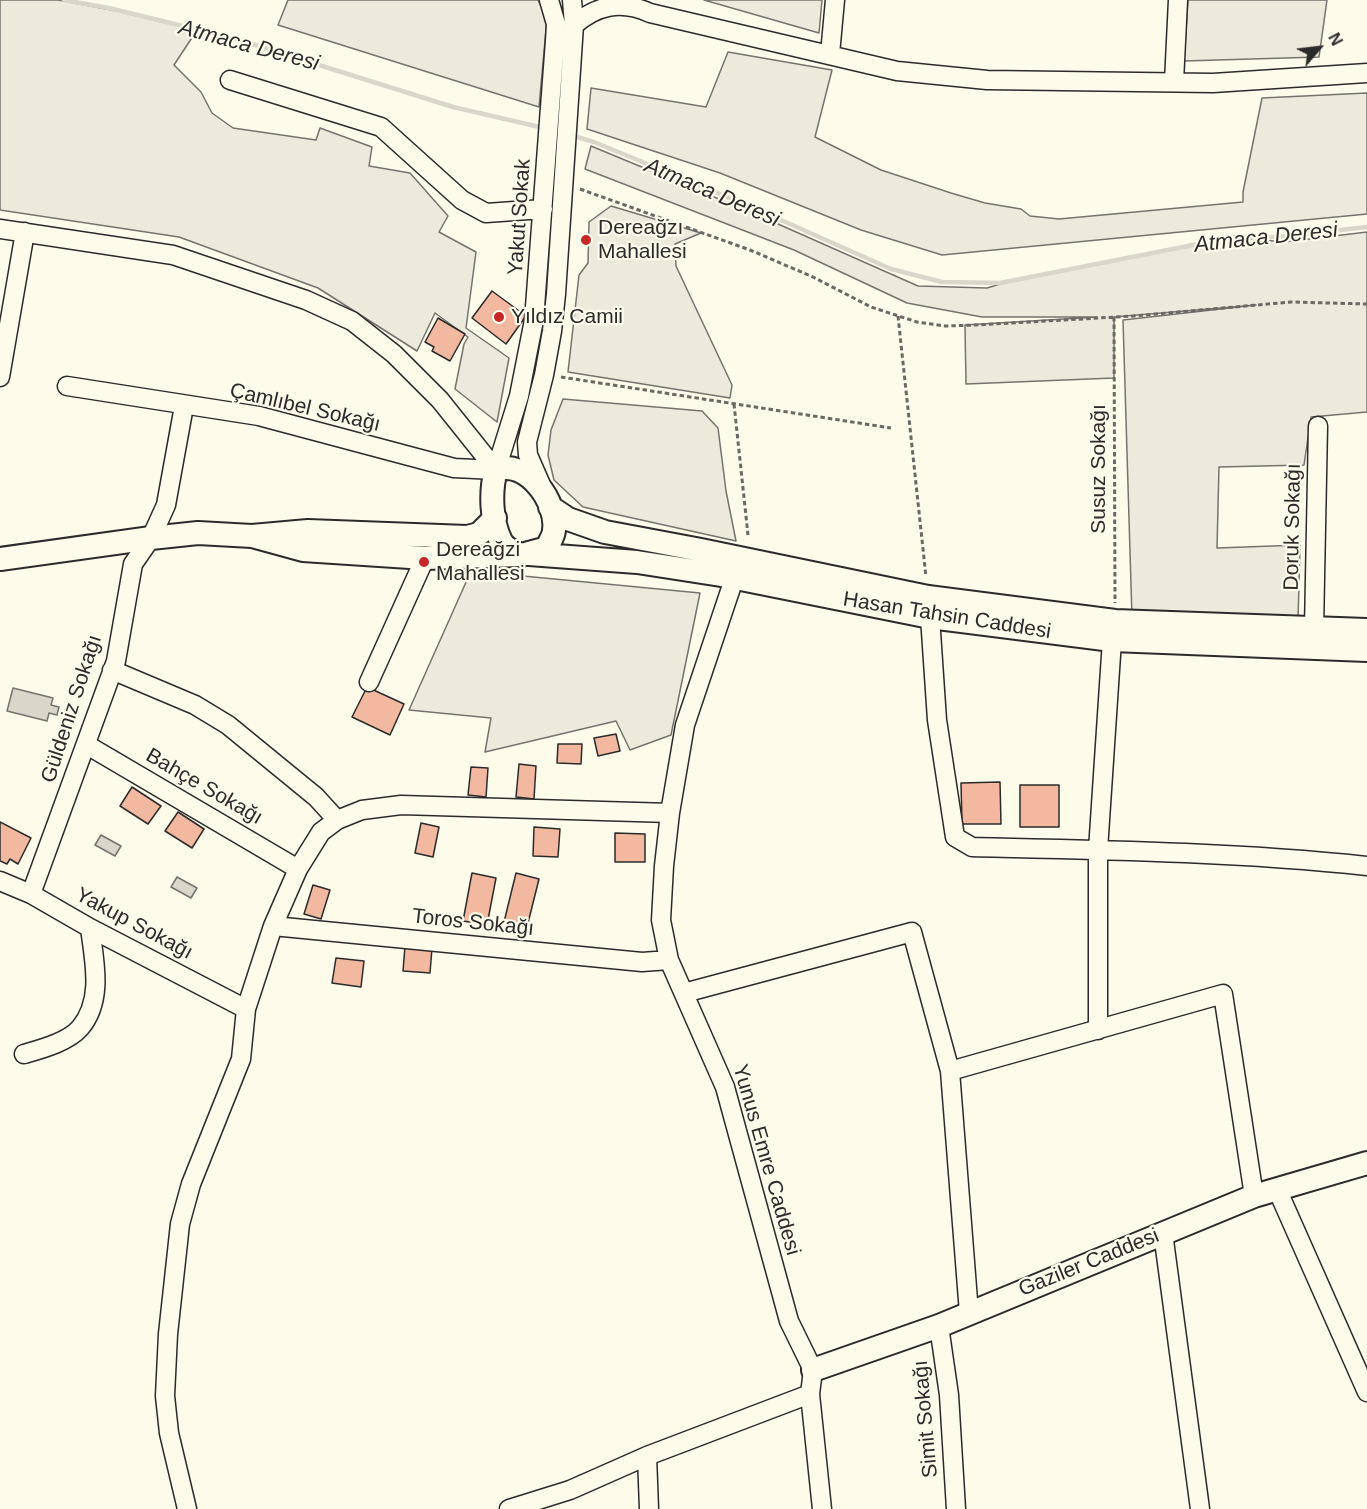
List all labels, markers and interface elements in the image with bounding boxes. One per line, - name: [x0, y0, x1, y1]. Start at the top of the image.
- water label: Atmaca Deresi: [176, 15, 322, 77]
- north arrow: [1289, 18, 1349, 78]
- text: N: [1325, 30, 1346, 48]
- water label: Atmaca Deresi: [640, 153, 784, 233]
- street label: Yakut Sokak: [503, 158, 537, 276]
- place label: Dereağzı Mahallesi: [598, 215, 687, 265]
- water label: Atmaca Deresi: [1193, 217, 1339, 259]
- marker: Dereağzı Mahallesi: [579, 233, 593, 247]
- place label: Yıldız Camii: [511, 304, 623, 330]
- marker: Yıldız Camii: [492, 310, 506, 324]
- street label: Çamlıbel Sokağı: [227, 378, 383, 438]
- street label: Susuz Sokağı: [1086, 404, 1112, 534]
- street label: Doruk Sokağı: [1279, 463, 1307, 591]
- place label: Dereağzi Mahallesi: [436, 537, 525, 587]
- marker: Dereağzi Mahallesi: [417, 555, 431, 569]
- street label: Hasan Tahsin Caddesi: [841, 587, 1053, 645]
- street label: Güldeniz Sokağı: [36, 632, 108, 786]
- street label: Bahçe Sokağı: [141, 743, 267, 831]
- street label: Yakup Sokağı: [71, 883, 197, 965]
- street label: Toros Sokağı: [411, 904, 535, 942]
- street label: Yunus Emre Caddesi: [727, 1062, 805, 1258]
- street label: Gaziler Caddesi: [1015, 1223, 1163, 1303]
- street label: Simit Sokağı: [908, 1359, 944, 1479]

